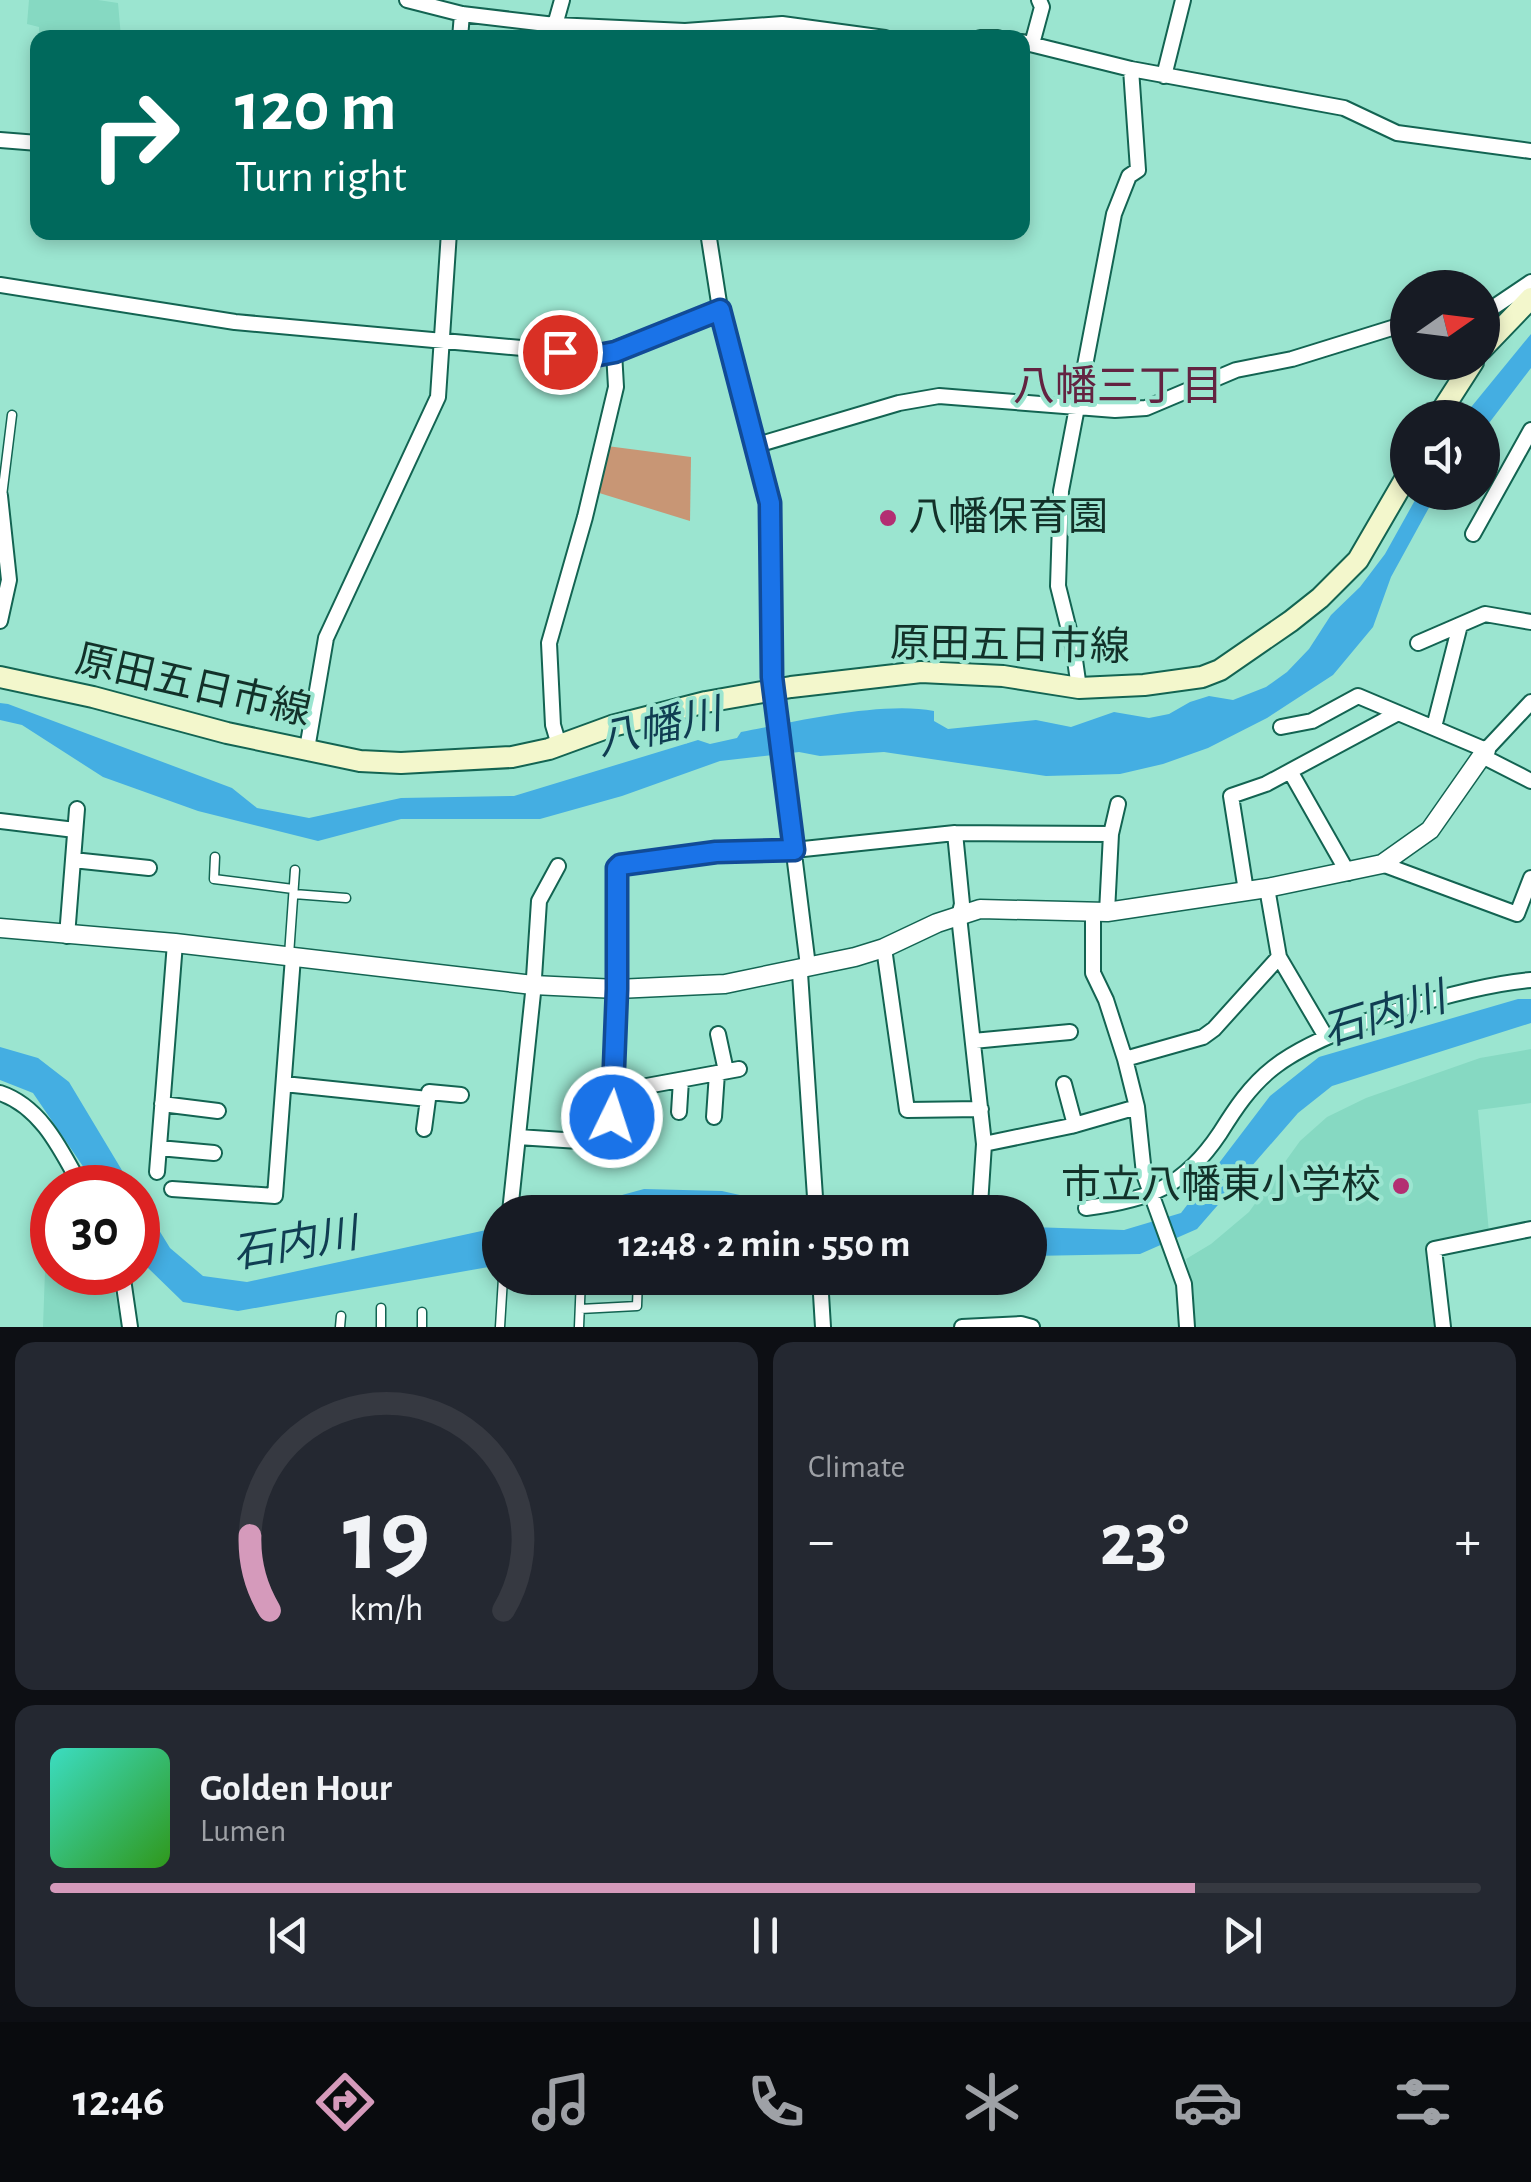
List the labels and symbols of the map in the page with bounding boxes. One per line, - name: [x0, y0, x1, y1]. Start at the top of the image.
- north arrow: [1390, 270, 1500, 380]
- pin: [518, 310, 603, 395]
- district label: 八幡三丁目: [1013, 364, 1223, 408]
- place label: 八幡保育園: [908, 496, 1108, 538]
- marker: 八幡保育園: [877, 507, 899, 529]
- street label: 原田五日市線: [890, 622, 1130, 668]
- street label: 原田五日市線: [72, 638, 315, 732]
- water label: 八幡川: [592, 691, 729, 763]
- water label: 石内川: [1317, 973, 1454, 1054]
- position arrow: [560, 1065, 664, 1169]
- place label: 市立八幡東小学校: [1061, 1164, 1381, 1206]
- speed limit sign: 30: [30, 1165, 160, 1295]
- marker: 市立八幡東小学校: [1390, 1175, 1412, 1197]
- water label: 石内川: [229, 1210, 365, 1276]

